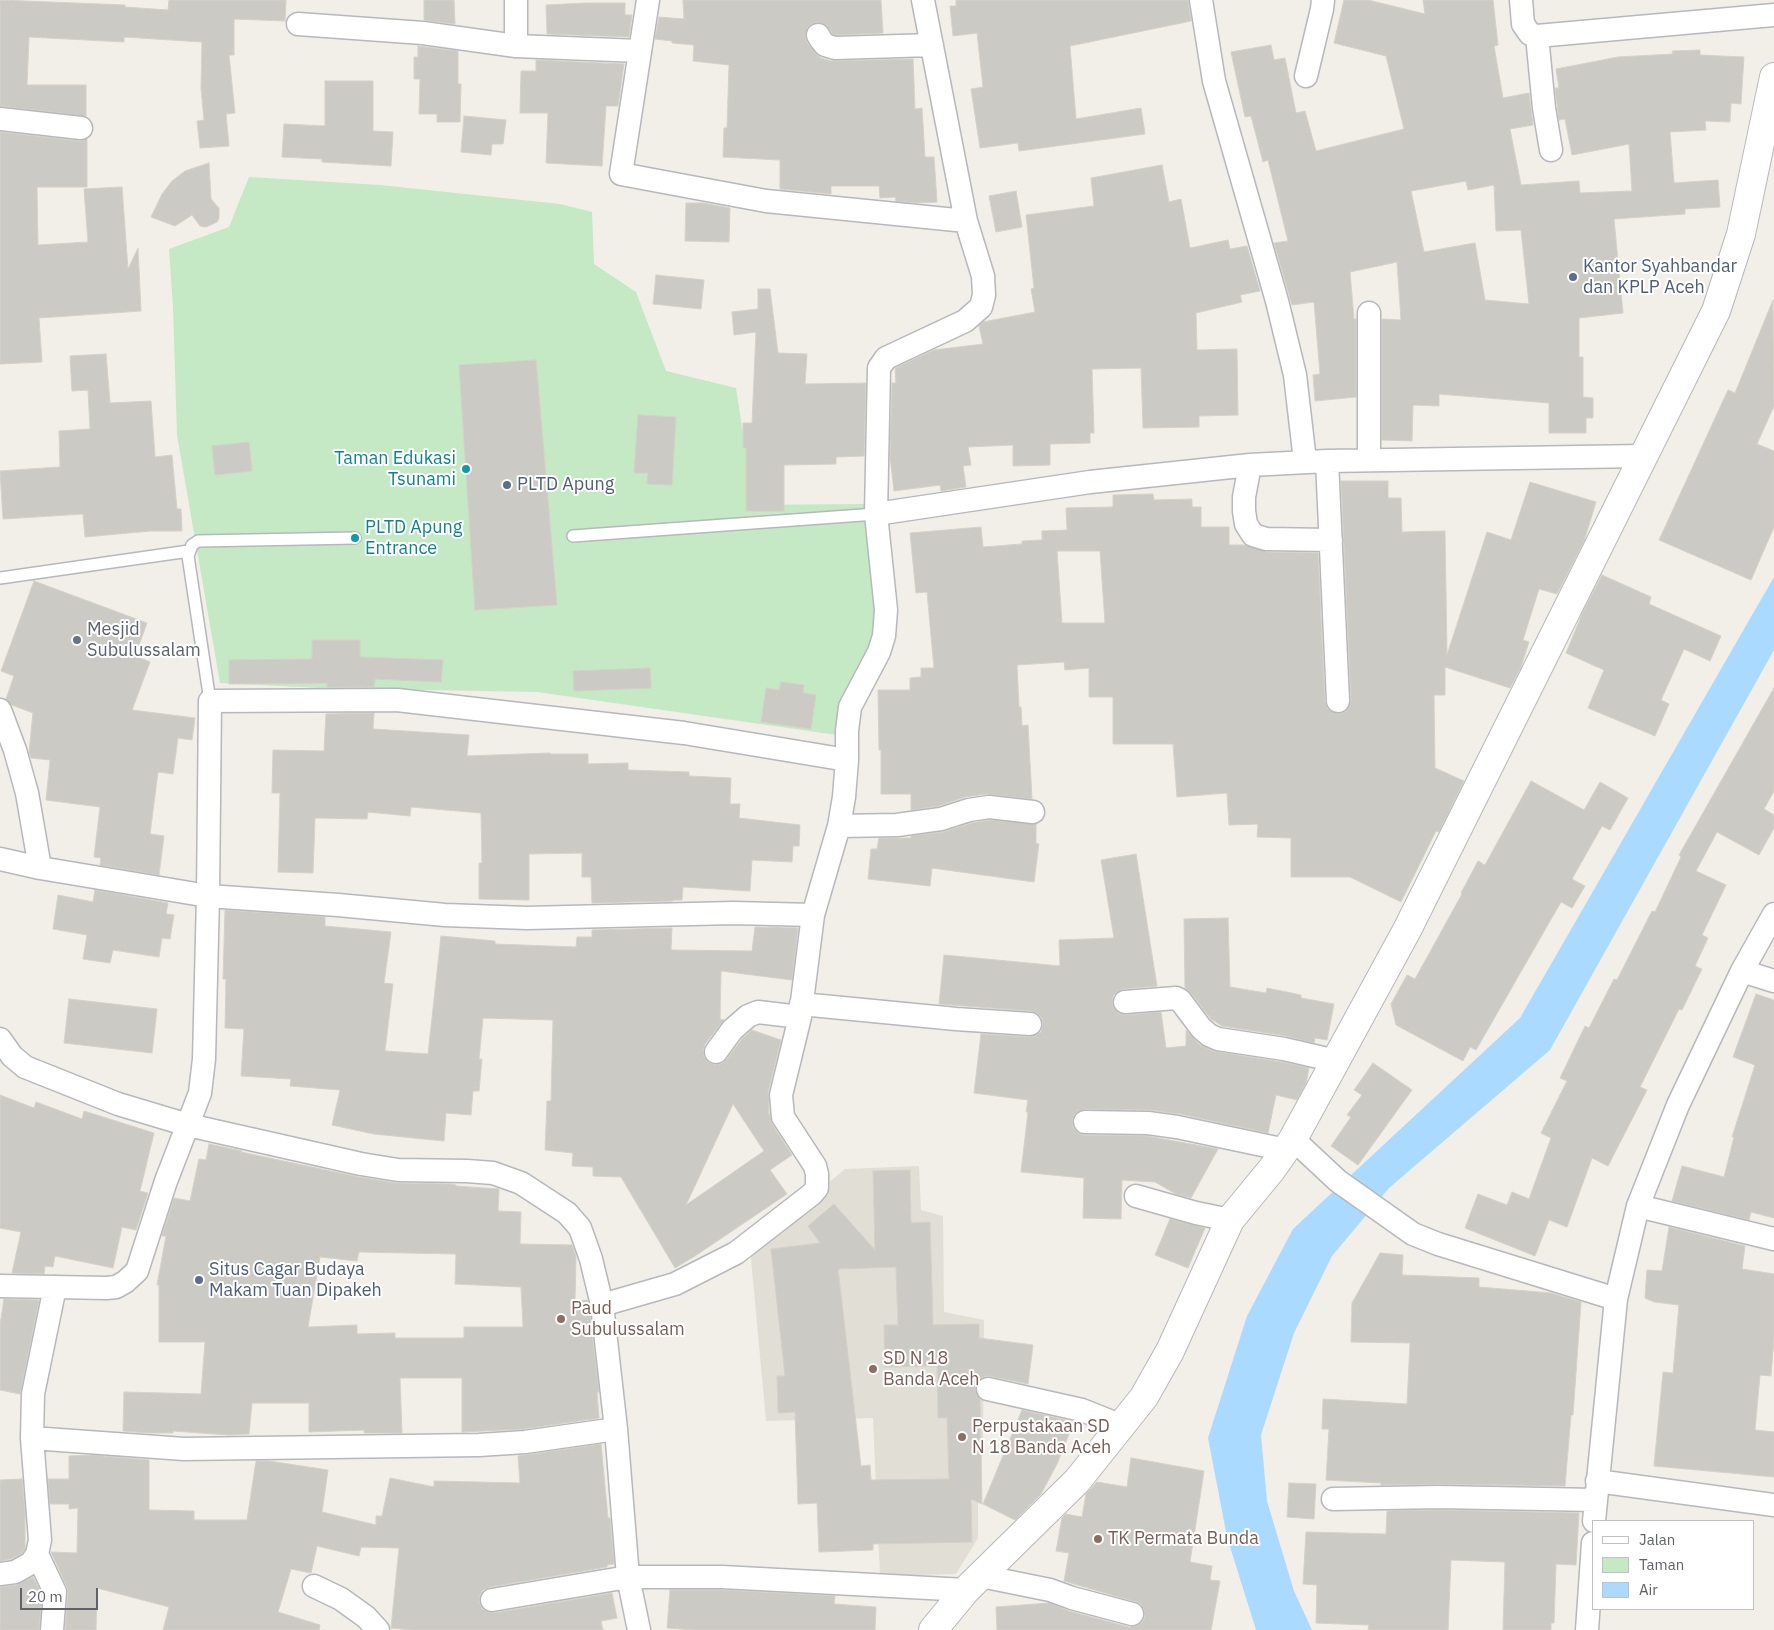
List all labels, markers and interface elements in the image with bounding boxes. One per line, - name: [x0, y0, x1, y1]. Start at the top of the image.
- place label: Kantor Syahbandar dan KPLP Aceh: [1583, 256, 1737, 298]
- marker: Kantor Syahbandar dan KPLP Aceh: [1567, 271, 1579, 283]
- place label: Taman Edukasi Tsunami: [334, 448, 456, 490]
- marker: Taman Edukasi Tsunami: [460, 463, 472, 475]
- place label: PLTD Apung: [517, 474, 614, 496]
- marker: PLTD Apung: [501, 479, 513, 491]
- place label: PLTD Apung Entrance: [365, 517, 462, 560]
- marker: PLTD Apung Entrance: [349, 532, 361, 544]
- place label: Mesjid Subulussalam: [87, 619, 201, 662]
- marker: Mesjid Subulussalam: [71, 634, 83, 646]
- place label: Situs Cagar Budaya Makam Tuan Dipakeh: [209, 1259, 382, 1302]
- marker: Situs Cagar Budaya Makam Tuan Dipakeh: [193, 1274, 205, 1286]
- place label: Paud Subulussalam: [571, 1298, 685, 1340]
- marker: Paud Subulussalam: [555, 1313, 567, 1325]
- place label: SD N 18 Banda Aceh: [883, 1348, 979, 1390]
- marker: SD N 18 Banda Aceh: [867, 1363, 879, 1375]
- place label: Perpustakaan SD N 18 Banda Aceh: [972, 1416, 1111, 1458]
- marker: Perpustakaan SD N 18 Banda Aceh: [956, 1431, 968, 1443]
- legend: [1592, 1520, 1754, 1610]
- place label: TK Permata Bunda: [1108, 1528, 1259, 1550]
- text: Jalan: [1639, 1530, 1675, 1549]
- marker: TK Permata Bunda: [1092, 1533, 1104, 1545]
- text: Taman: [1639, 1555, 1684, 1574]
- scale bar: [22, 1578, 100, 1610]
- text: Air: [1639, 1580, 1658, 1599]
- text: 20 m: [28, 1587, 63, 1606]

